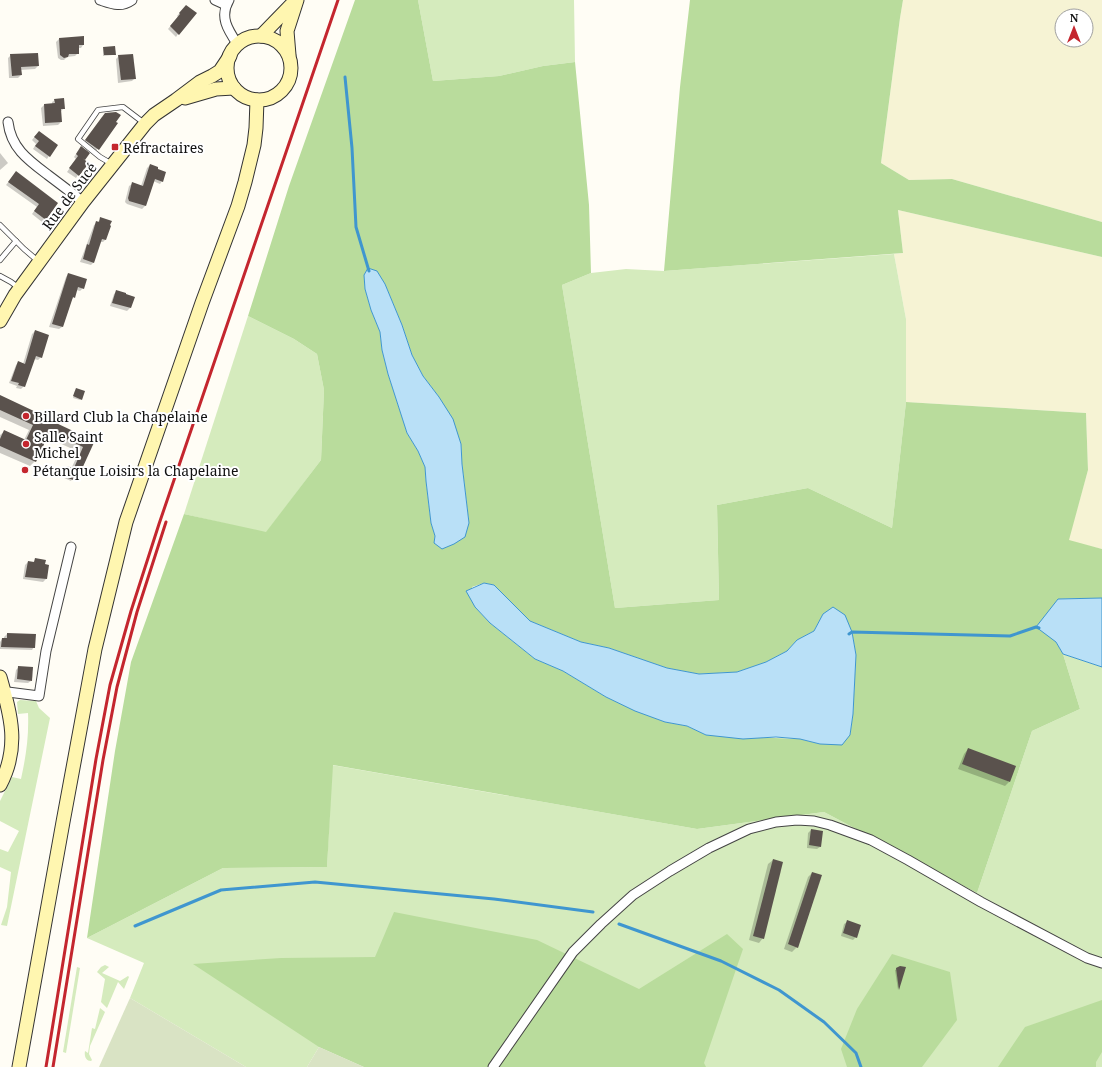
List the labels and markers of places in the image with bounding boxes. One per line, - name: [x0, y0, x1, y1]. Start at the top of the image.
- place label: Réfractaires: [123, 138, 204, 157]
- marker: Réfractaires: [110, 142, 120, 152]
- place label: Billard Club la Chapelaine: [34, 407, 208, 426]
- marker: Billard Club la Chapelaine: [21, 411, 31, 421]
- place label: Salle Saint Michel: [34, 427, 103, 462]
- marker: Salle Saint Michel: [21, 439, 31, 449]
- place label: Pétanque Loisirs la Chapelaine: [33, 461, 239, 480]
- marker: Pétanque Loisirs la Chapelaine: [20, 465, 30, 475]

